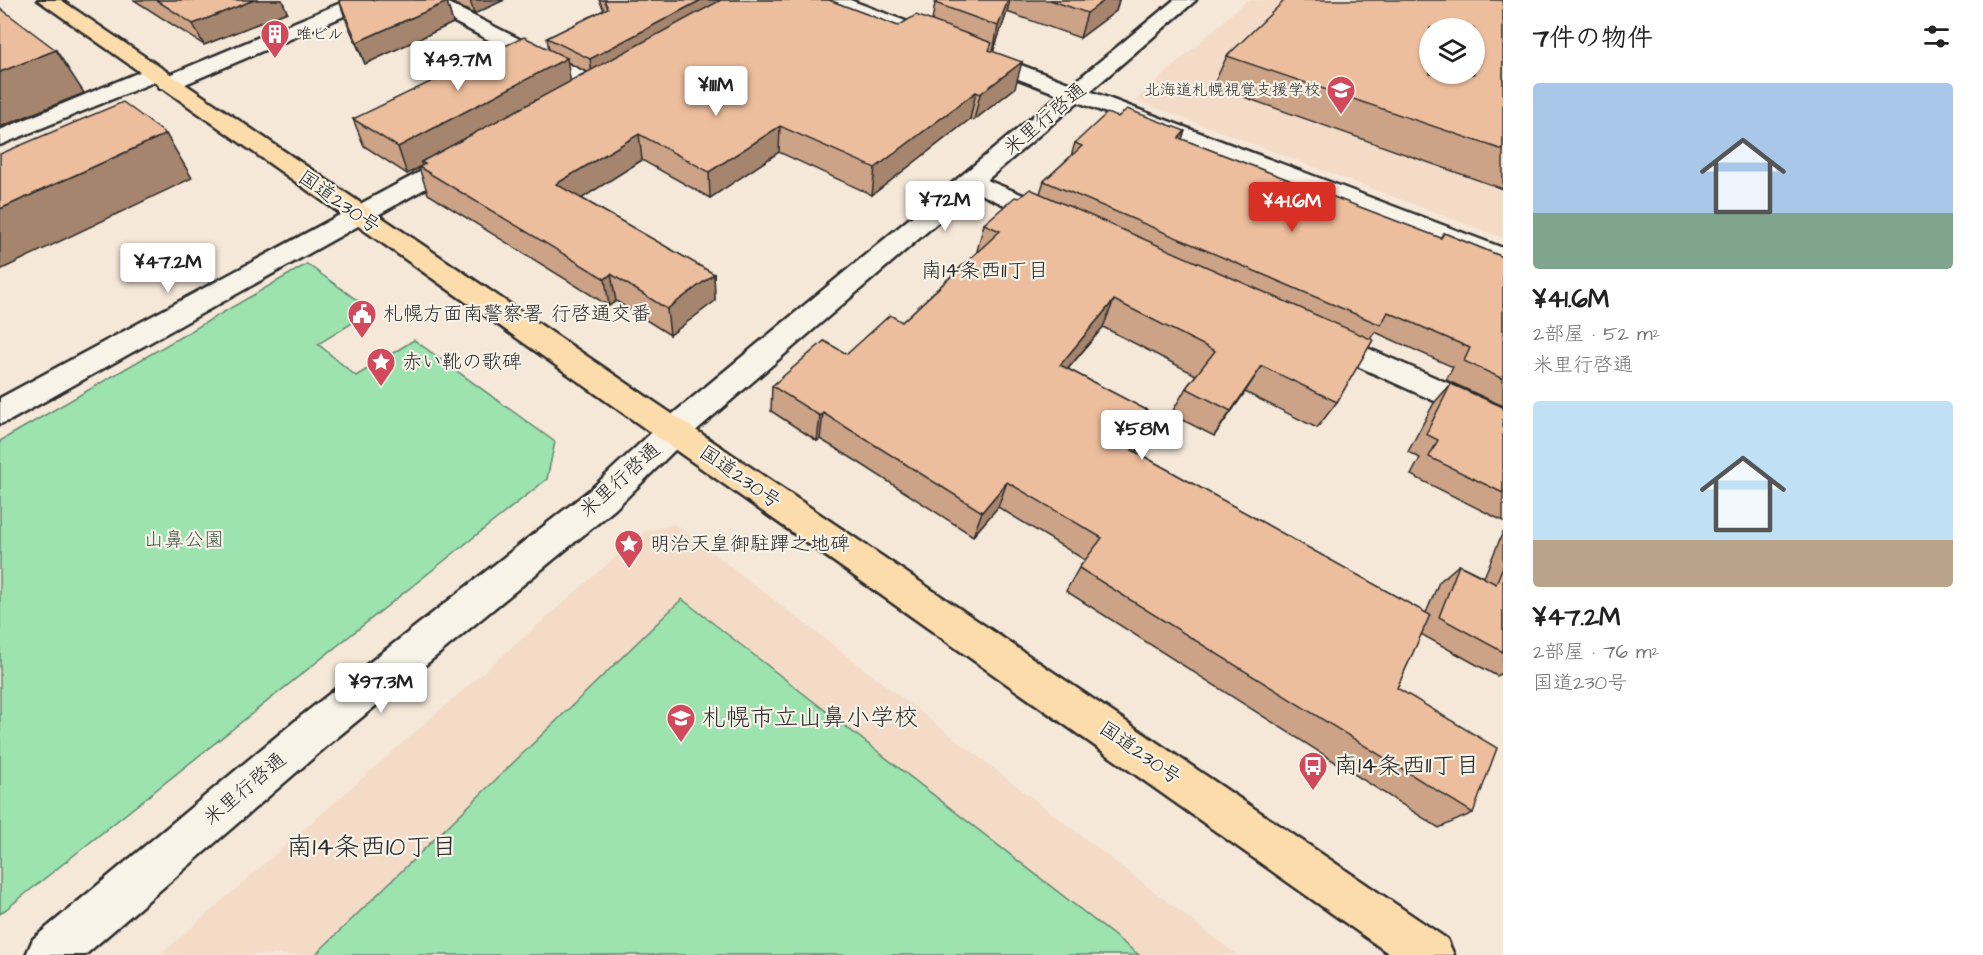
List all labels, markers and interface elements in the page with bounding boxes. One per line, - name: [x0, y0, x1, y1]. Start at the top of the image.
- building icon: 唯ビル: [259, 18, 291, 60]
- map controls: [1419, 18, 1485, 84]
- button: layers: [1419, 18, 1485, 84]
- text: 7件の物件: [1533, 20, 1653, 56]
- icon: filters: [1920, 20, 1953, 53]
- place label: 唯ビル: [296, 23, 344, 45]
- pin: ¥49.7M: [409, 41, 507, 92]
- text: ¥49.7M: [424, 46, 492, 74]
- pin: ¥111M: [674, 66, 758, 117]
- text: ¥111M: [699, 71, 733, 99]
- school or university icon: 北海道札幌視覚支援学校: [1325, 74, 1357, 116]
- street label: 米里行啓通: [998, 76, 1092, 162]
- place label: 北海道札幌視覚支援学校: [1144, 79, 1320, 101]
- icon: home: [1689, 122, 1797, 230]
- street label: 国道230号: [292, 164, 386, 240]
- pin: ¥72M: [909, 181, 981, 232]
- pin: ¥41.6M: [1243, 182, 1341, 233]
- text: ¥72M: [920, 186, 970, 214]
- text: ¥41.6M: [1263, 187, 1321, 215]
- pin: ¥47.2M: [119, 243, 217, 294]
- text: ¥47.2M: [134, 248, 202, 276]
- district label: 南14条西11丁目: [921, 256, 1049, 285]
- text: ¥41.6M: [1533, 281, 1609, 317]
- public building icon: 札幌方面南警察署 行啓通交番: [346, 298, 378, 340]
- place label: 札幌方面南警察署 行啓通交番: [383, 300, 651, 328]
- text: 2部屋 · 52 m²: [1533, 320, 1660, 348]
- place icon: 赤い靴の歌碑: [365, 346, 397, 388]
- place label: 赤い靴の歌碑: [402, 348, 522, 376]
- text: 米里行啓通: [1533, 351, 1633, 379]
- pin: ¥58M: [1106, 410, 1178, 461]
- text: ¥58M: [1115, 415, 1169, 443]
- street label: 米里行啓通: [573, 436, 667, 524]
- street label: 国道230号: [693, 439, 787, 515]
- icon: home: [1689, 440, 1797, 548]
- park label: 山鼻公園: [144, 526, 224, 554]
- place icon: 明治天皇御駐蹕之地碑: [613, 528, 645, 570]
- place label: 明治天皇御駐蹕之地碑: [650, 530, 850, 558]
- text: ¥47.2M: [1533, 599, 1621, 635]
- text: 2部屋 · 76 m²: [1533, 638, 1659, 666]
- pin: ¥97.3M: [332, 663, 430, 714]
- text: ¥97.3M: [349, 668, 413, 696]
- text: 国道230号: [1533, 669, 1627, 697]
- place label: 札幌市立山鼻小学校: [702, 701, 918, 735]
- school or university icon: 札幌市立山鼻小学校: [665, 702, 697, 744]
- street label: 国道230号: [1093, 715, 1187, 791]
- street label: 米里行啓通: [198, 746, 292, 832]
- place label: 南14条西11丁目: [1334, 749, 1480, 783]
- bus stop icon: 南14条西11丁目: [1297, 750, 1329, 792]
- district label: 南14条西10丁目: [287, 829, 457, 865]

